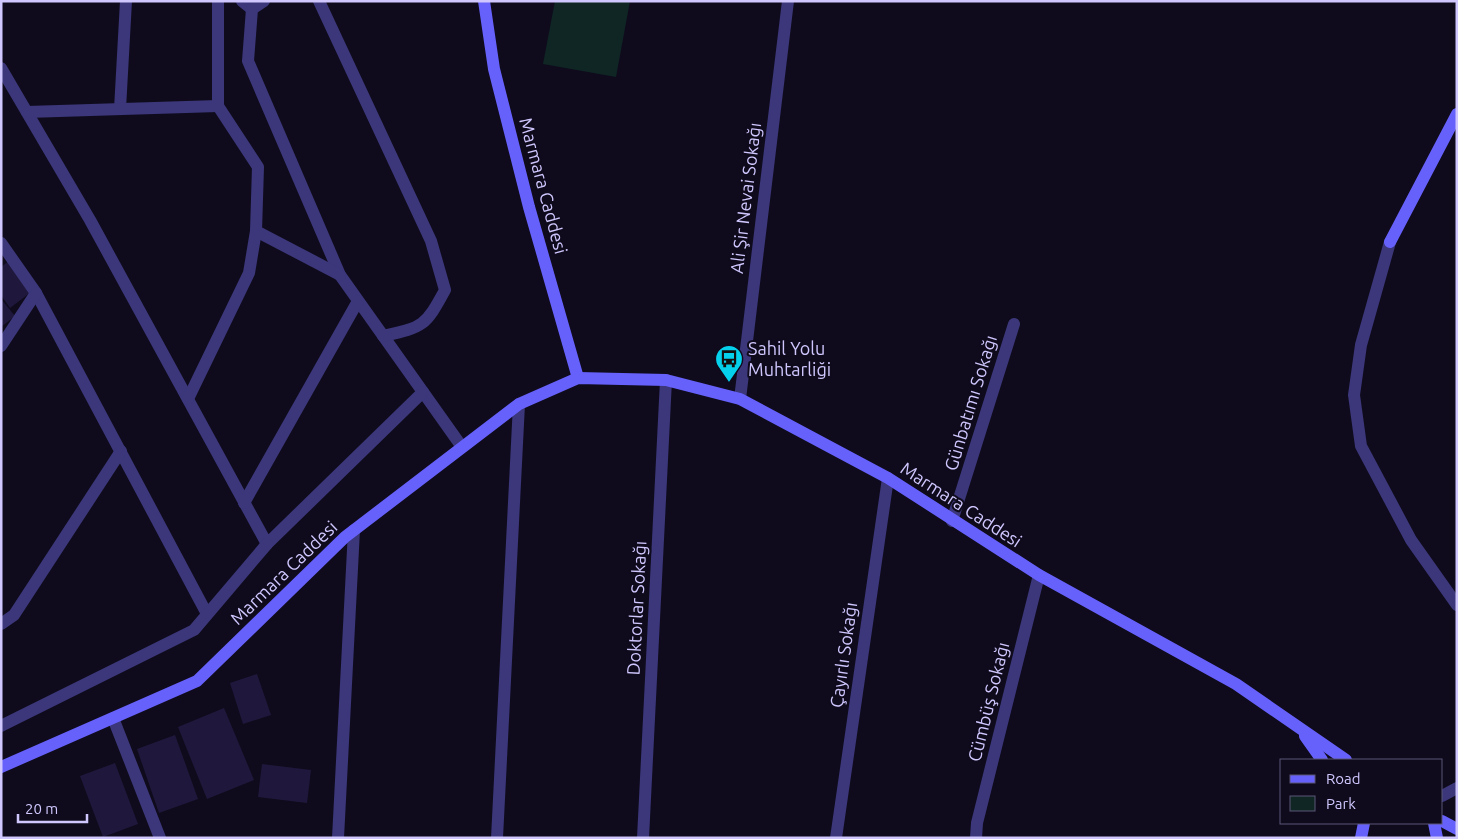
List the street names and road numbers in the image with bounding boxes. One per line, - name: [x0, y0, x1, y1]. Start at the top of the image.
- street label: Marmara Caddesi: [516, 115, 572, 256]
- street label: Ali Şir Nevai Sokağı: [726, 121, 764, 275]
- street label: Günbatımı Sokağı: [940, 332, 1000, 473]
- street label: Marmara Caddesi: [897, 458, 1026, 551]
- street label: Marmara Caddesi: [226, 516, 341, 628]
- street label: Doktorlar Sokağı: [622, 540, 650, 676]
- street label: Çayırlı Sokağı: [826, 601, 860, 709]
- street label: Cümbüş Sokağı: [964, 640, 1013, 764]

